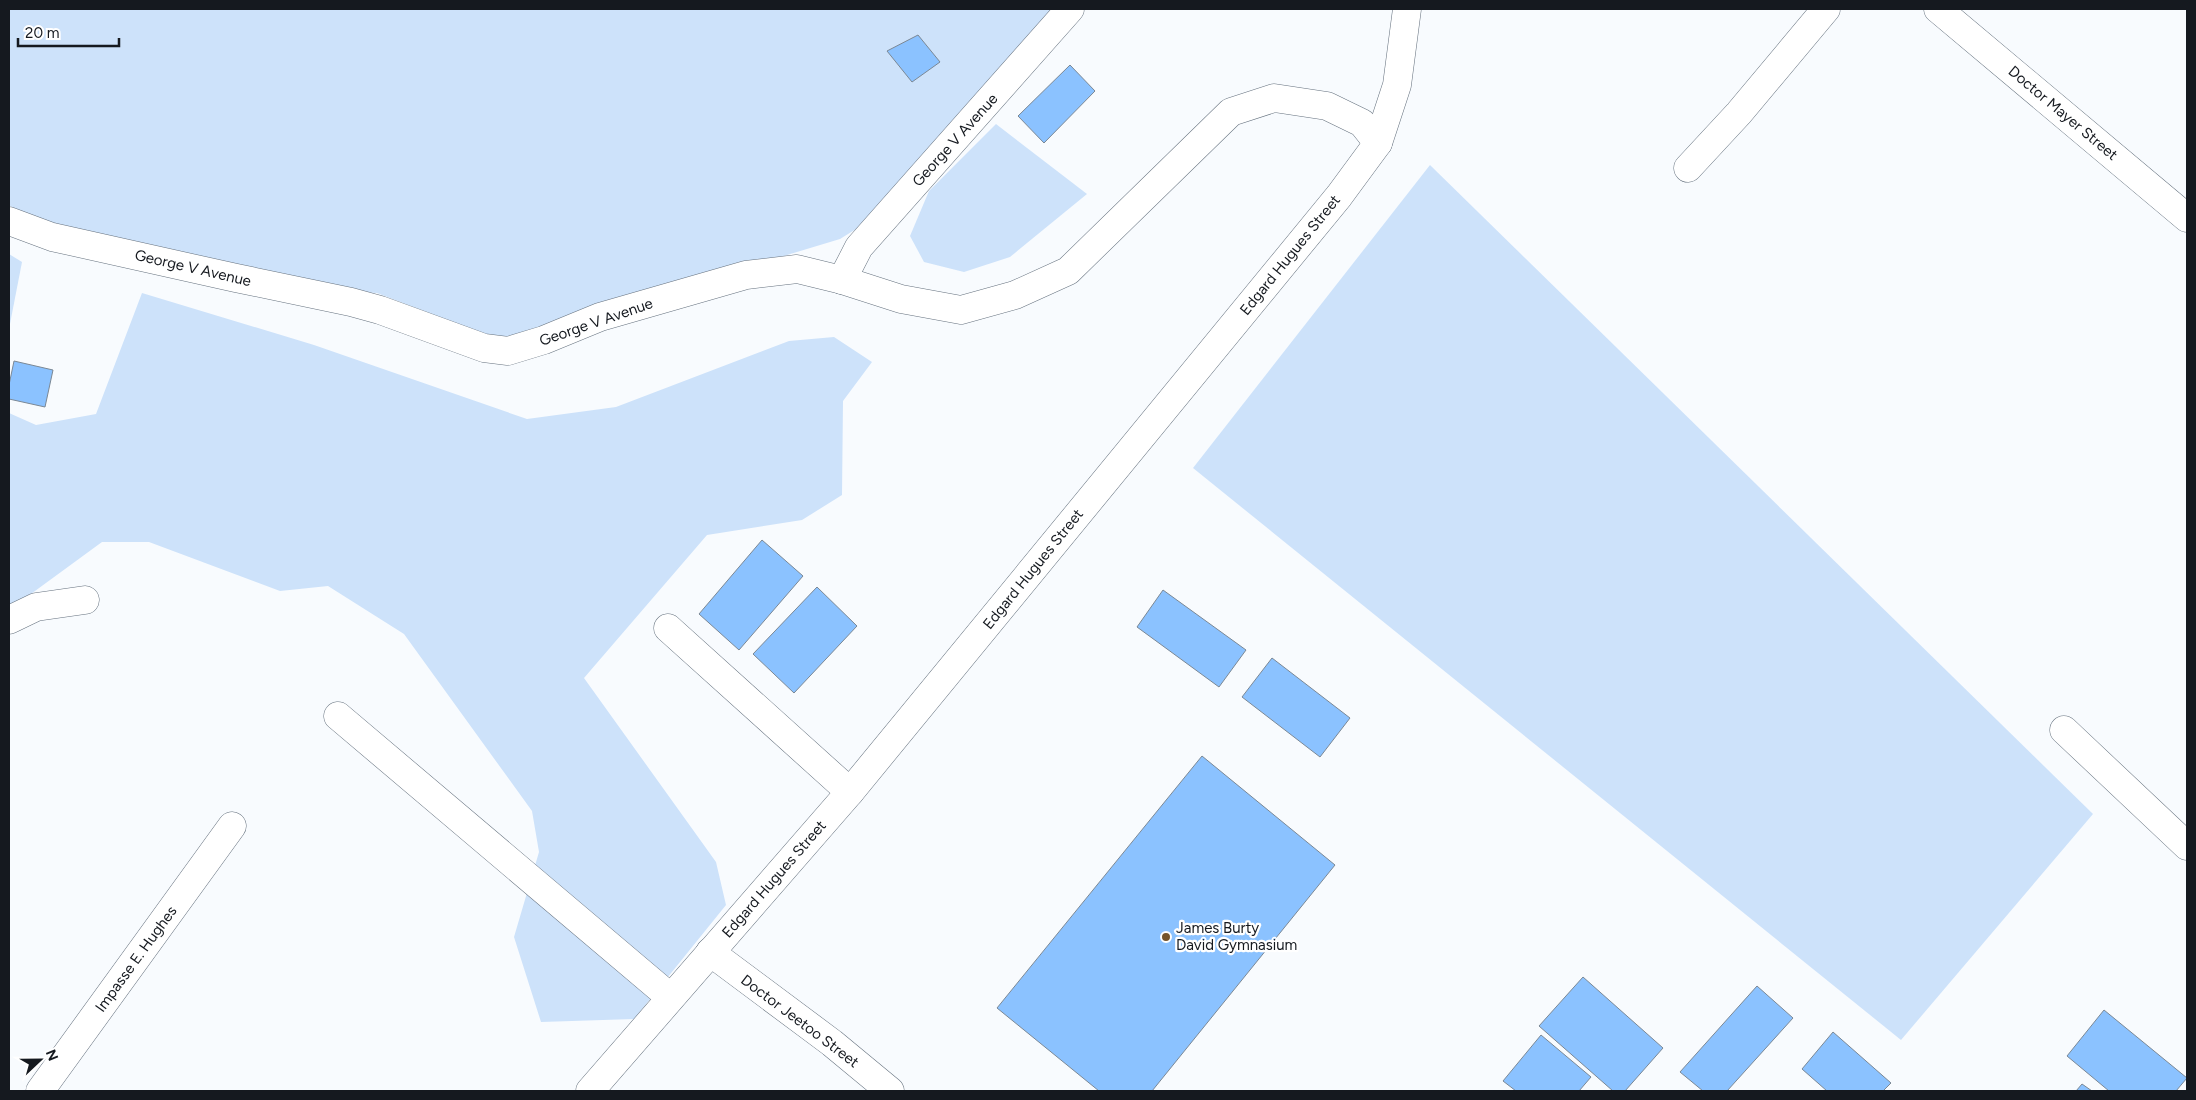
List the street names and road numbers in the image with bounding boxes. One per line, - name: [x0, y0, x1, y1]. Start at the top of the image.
- street label: Doctor Mayer Street: [2005, 62, 2122, 164]
- street label: George V Avenue: [909, 90, 1001, 190]
- street label: Edgard Hugues Street: [1236, 191, 1344, 319]
- street label: George V Avenue: [133, 246, 253, 290]
- street label: George V Avenue: [537, 294, 655, 350]
- street label: Edgard Hugues Street: [979, 505, 1087, 633]
- street label: Edgard Hugues Street: [718, 816, 830, 941]
- street label: Impasse E. Hughes: [91, 902, 181, 1016]
- street label: Doctor Jeetoo Street: [737, 971, 863, 1071]

